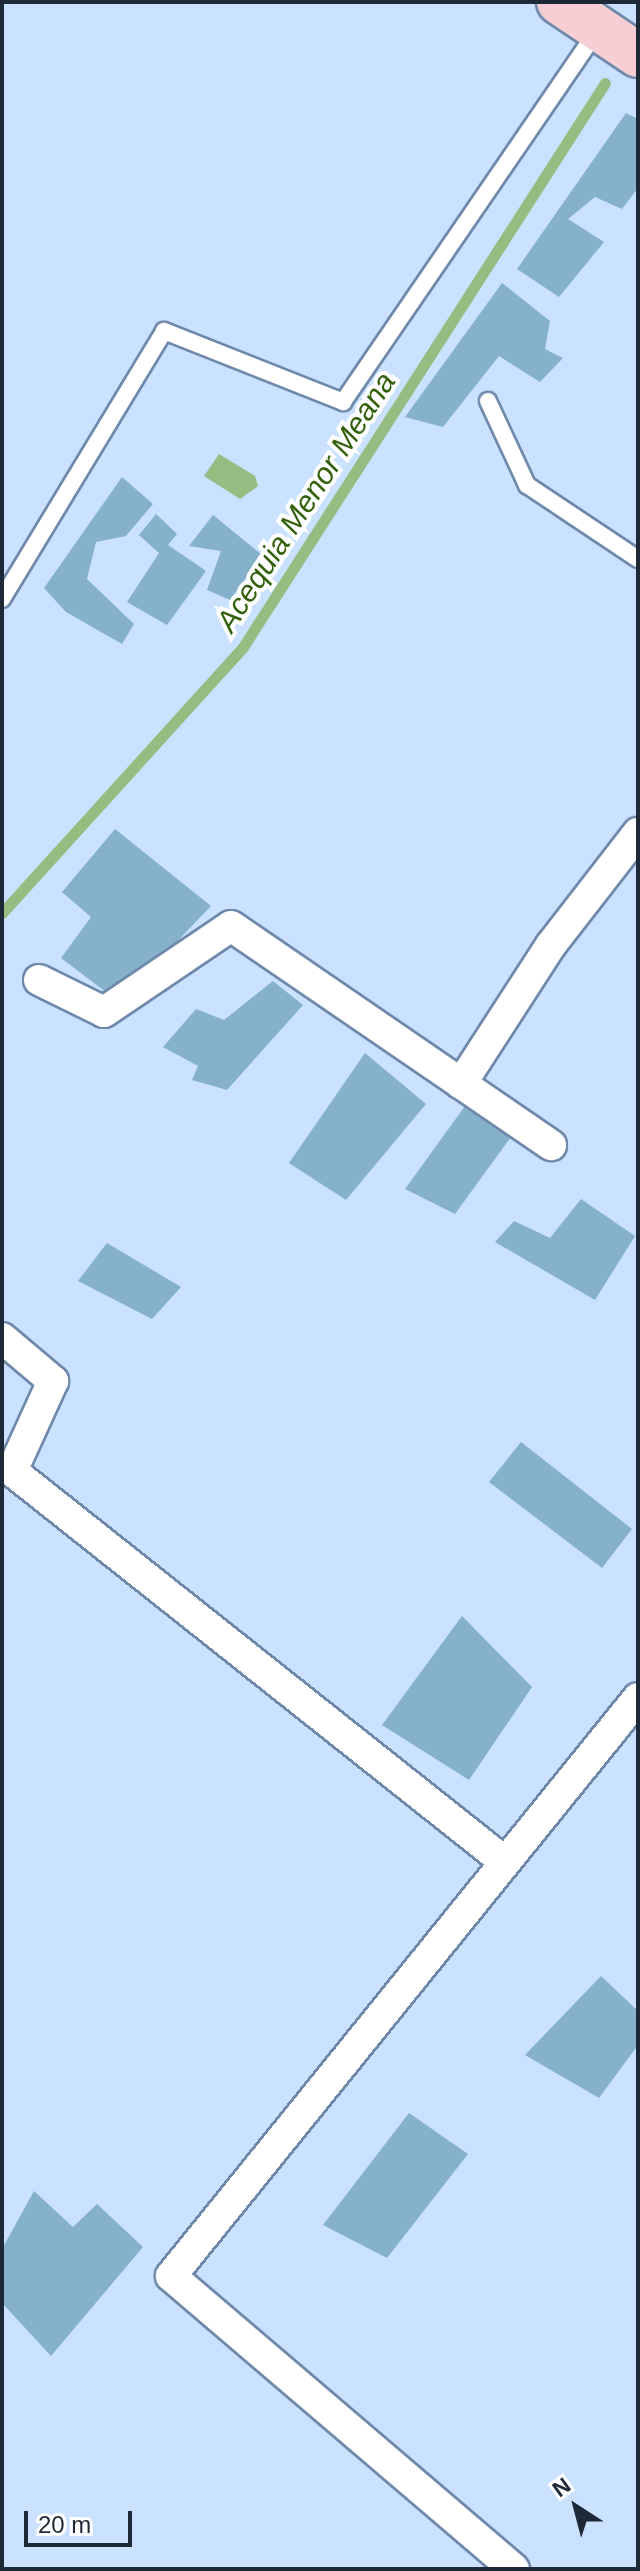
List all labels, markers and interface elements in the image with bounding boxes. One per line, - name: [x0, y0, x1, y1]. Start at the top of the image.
- water label: Acequia Menor Meana: [209, 366, 403, 638]
- north arrow: [536, 2467, 616, 2547]
- text: N: [548, 2472, 575, 2502]
- scale bar: [28, 2495, 136, 2545]
- text: 20 m: [38, 2511, 91, 2538]

